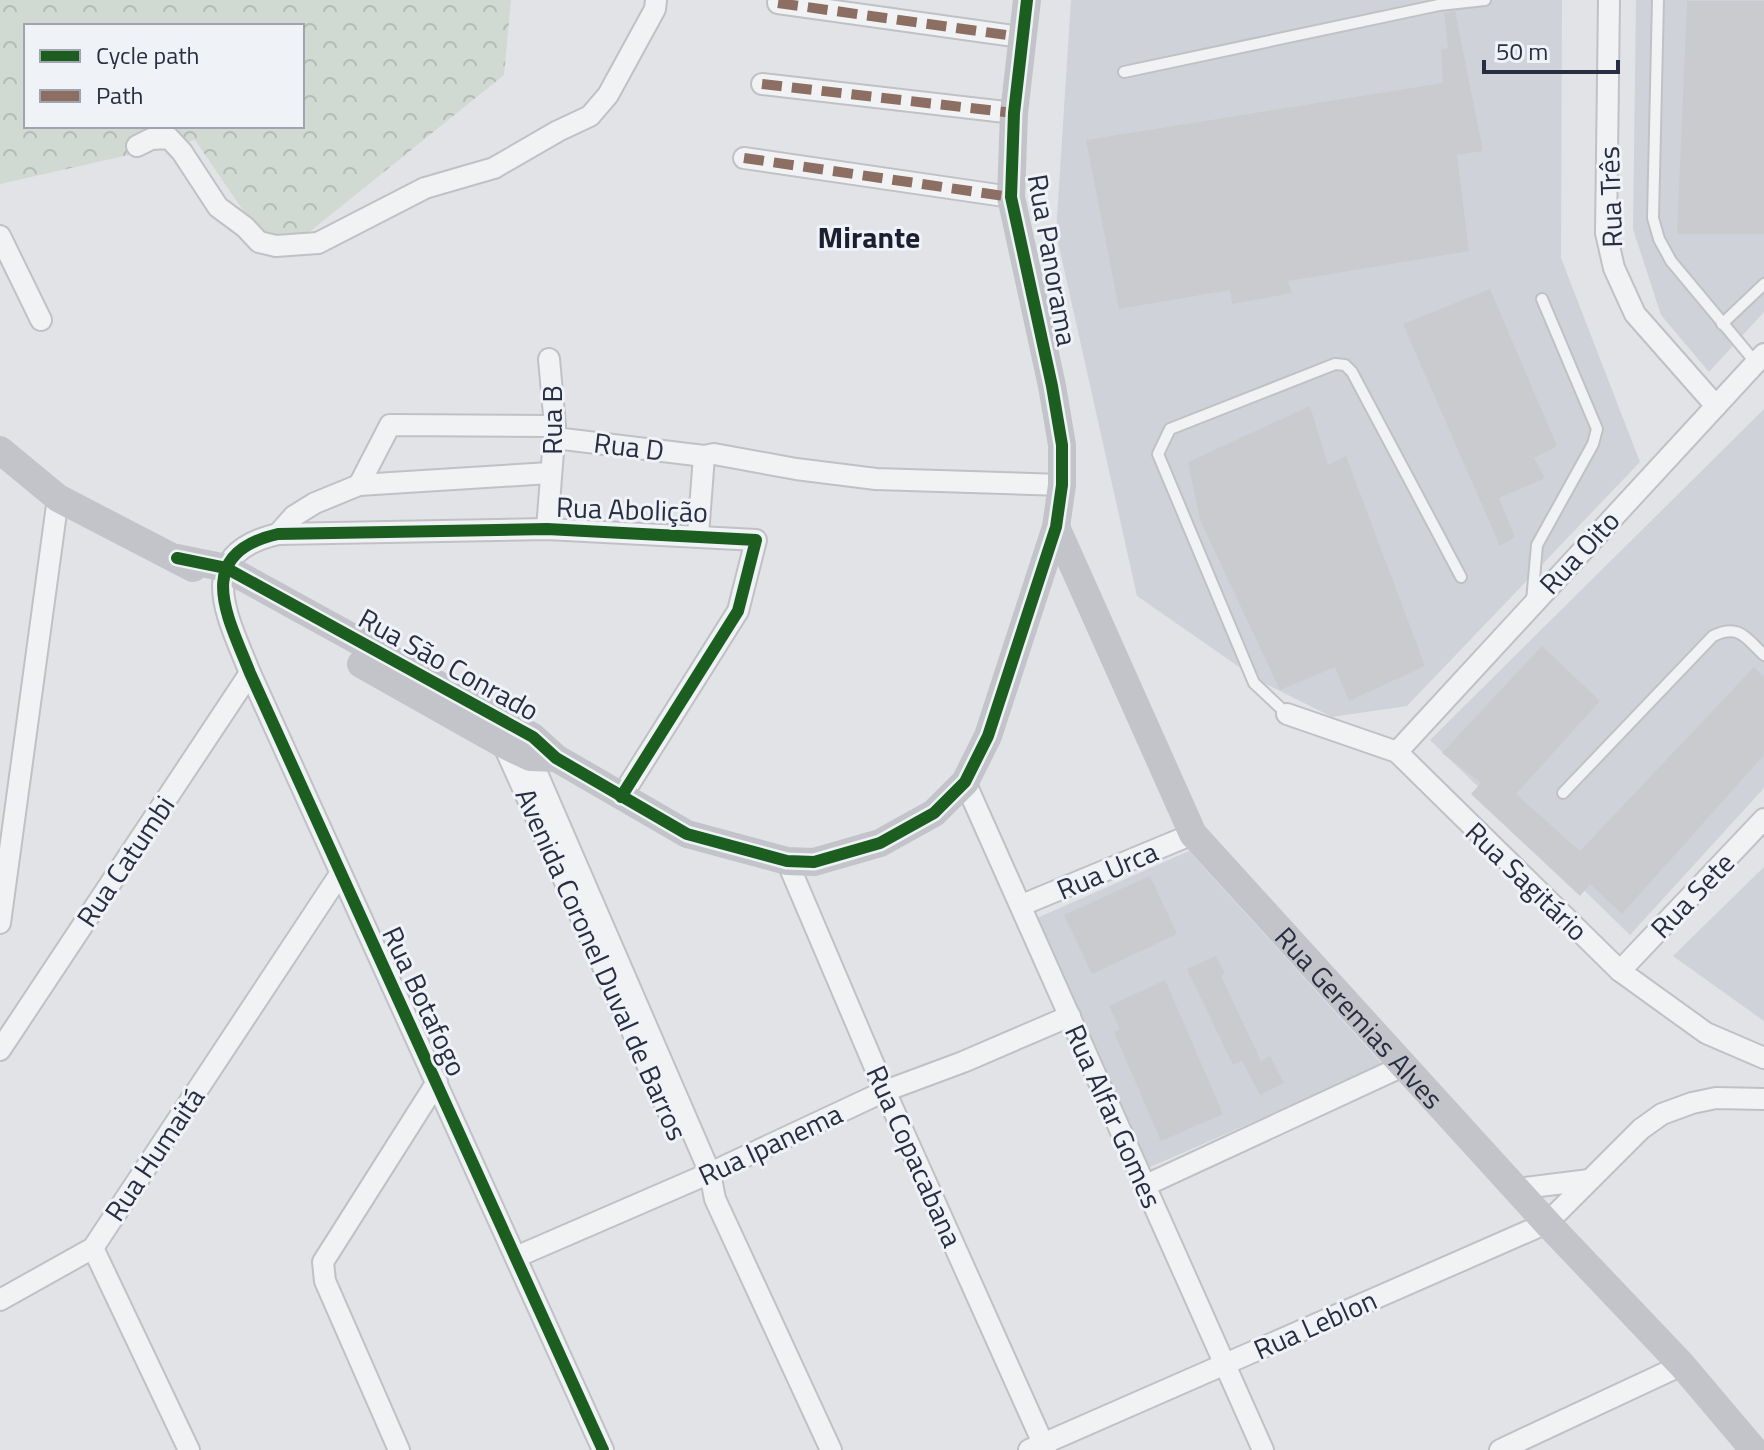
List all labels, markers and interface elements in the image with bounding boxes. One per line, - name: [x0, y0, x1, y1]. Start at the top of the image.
- legend: [24, 24, 304, 128]
- scale bar: [1484, 24, 1618, 74]
- text: 50 m: [1496, 33, 1548, 69]
- text: Cycle path: [96, 37, 199, 73]
- text: Path: [96, 77, 143, 113]
- street label: Rua Três: [1587, 146, 1633, 248]
- street label: Rua Panorama: [1017, 171, 1089, 349]
- district label: Mirante: [818, 214, 920, 260]
- street label: Rua B: [530, 385, 573, 455]
- street label: Rua D: [592, 420, 666, 472]
- street label: Rua Abolição: [555, 485, 709, 533]
- street label: Rua Oito: [1529, 500, 1629, 604]
- street label: Rua São Conrado: [351, 597, 547, 731]
- street label: Avenida Coronel Duval de Barros: [505, 781, 699, 1147]
- street label: Rua Catumbi: [65, 787, 185, 935]
- street label: Rua Sagitário: [1456, 811, 1598, 951]
- street label: Rua Urca: [1050, 830, 1164, 910]
- street label: Rua Sete: [1640, 842, 1744, 948]
- street label: Rua Geremias Alves: [1265, 916, 1454, 1118]
- street label: Rua Botafogo: [371, 919, 479, 1083]
- street label: Rua Alfar Gomes: [1054, 1017, 1174, 1215]
- street label: Rua Copacabana: [856, 1058, 974, 1254]
- street label: Rua Humaitá: [93, 1078, 215, 1230]
- street label: Rua Ipanema: [691, 1092, 849, 1196]
- street label: Rua Leblon: [1247, 1278, 1383, 1370]

